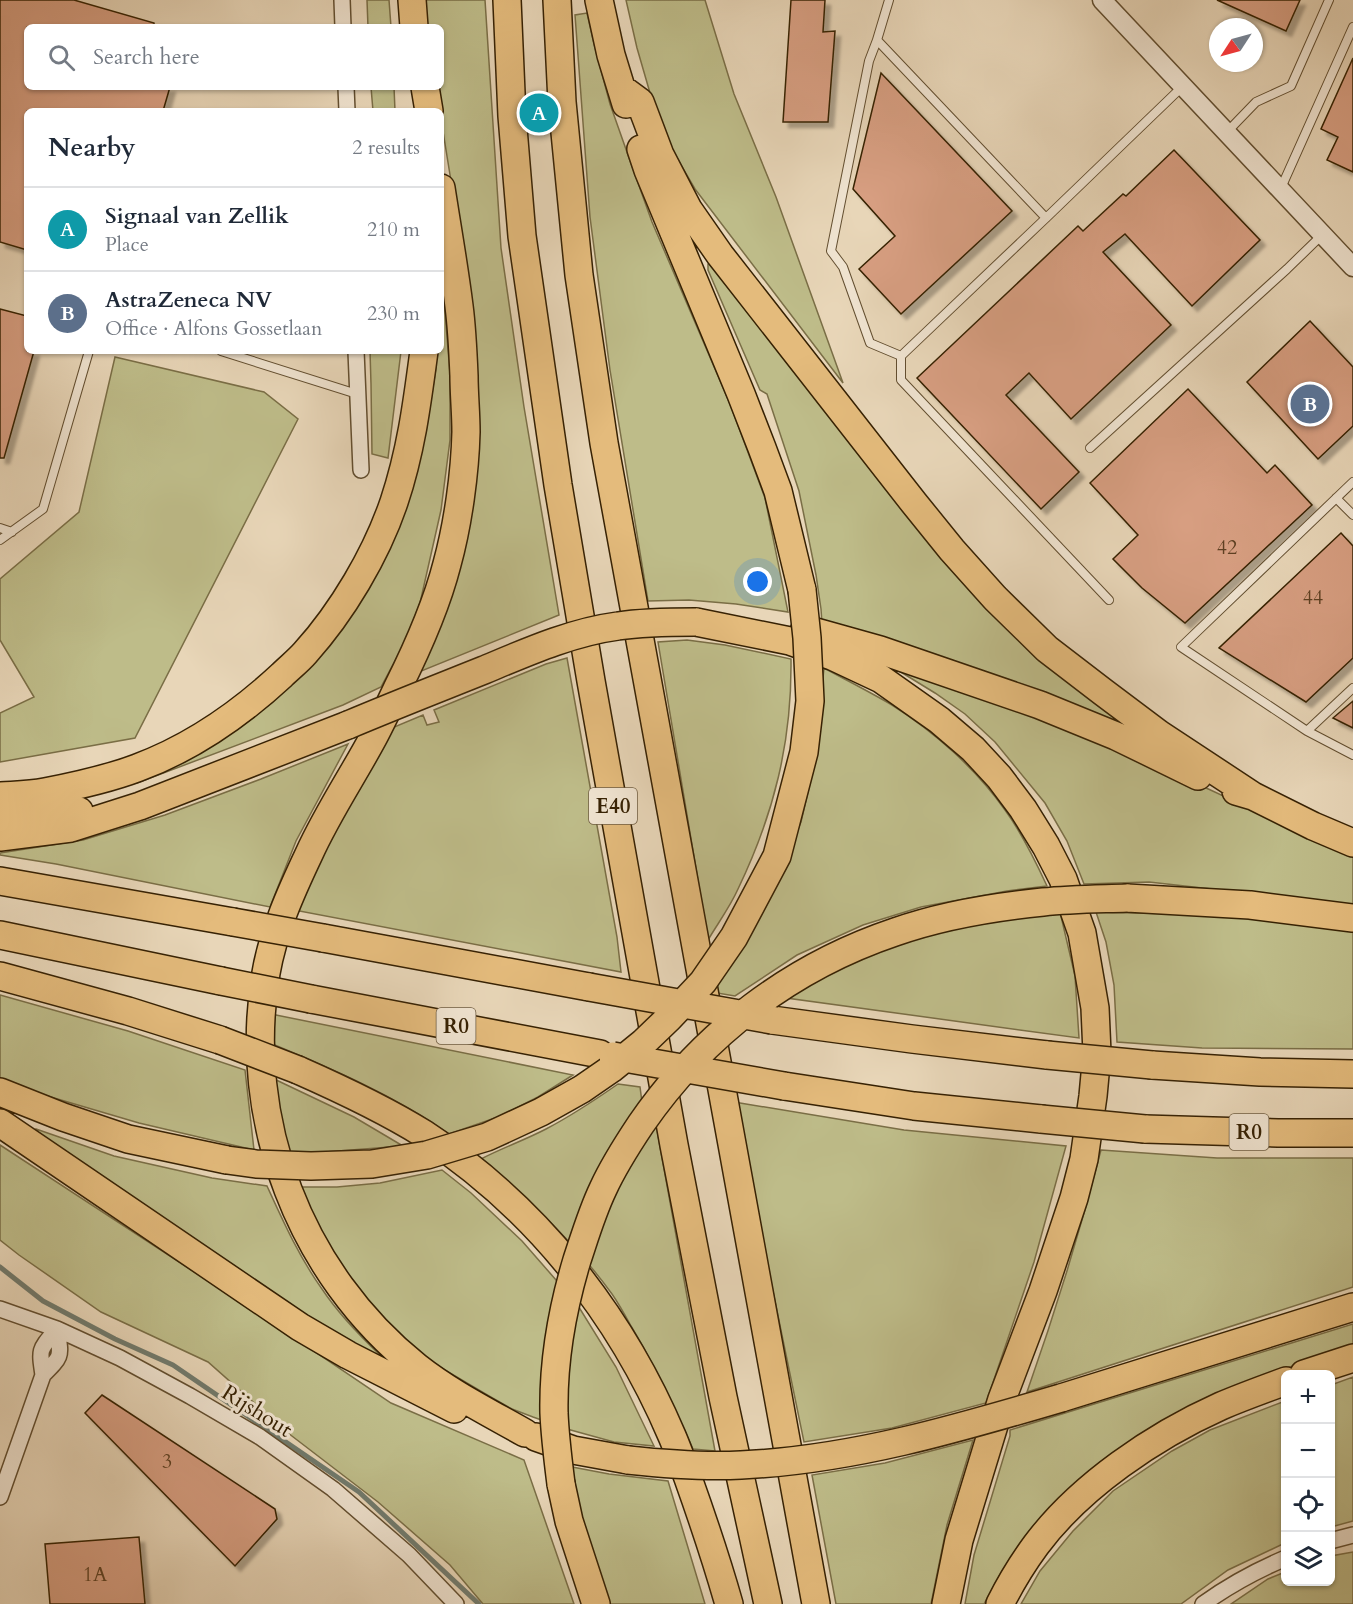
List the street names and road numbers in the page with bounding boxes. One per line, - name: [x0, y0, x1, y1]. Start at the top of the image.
- road number: E40: [589, 788, 637, 824]
- road number: R0: [436, 1008, 476, 1044]
- road number: R0: [1230, 1114, 1268, 1150]
- street label: Rijshout: [216, 1378, 298, 1444]

